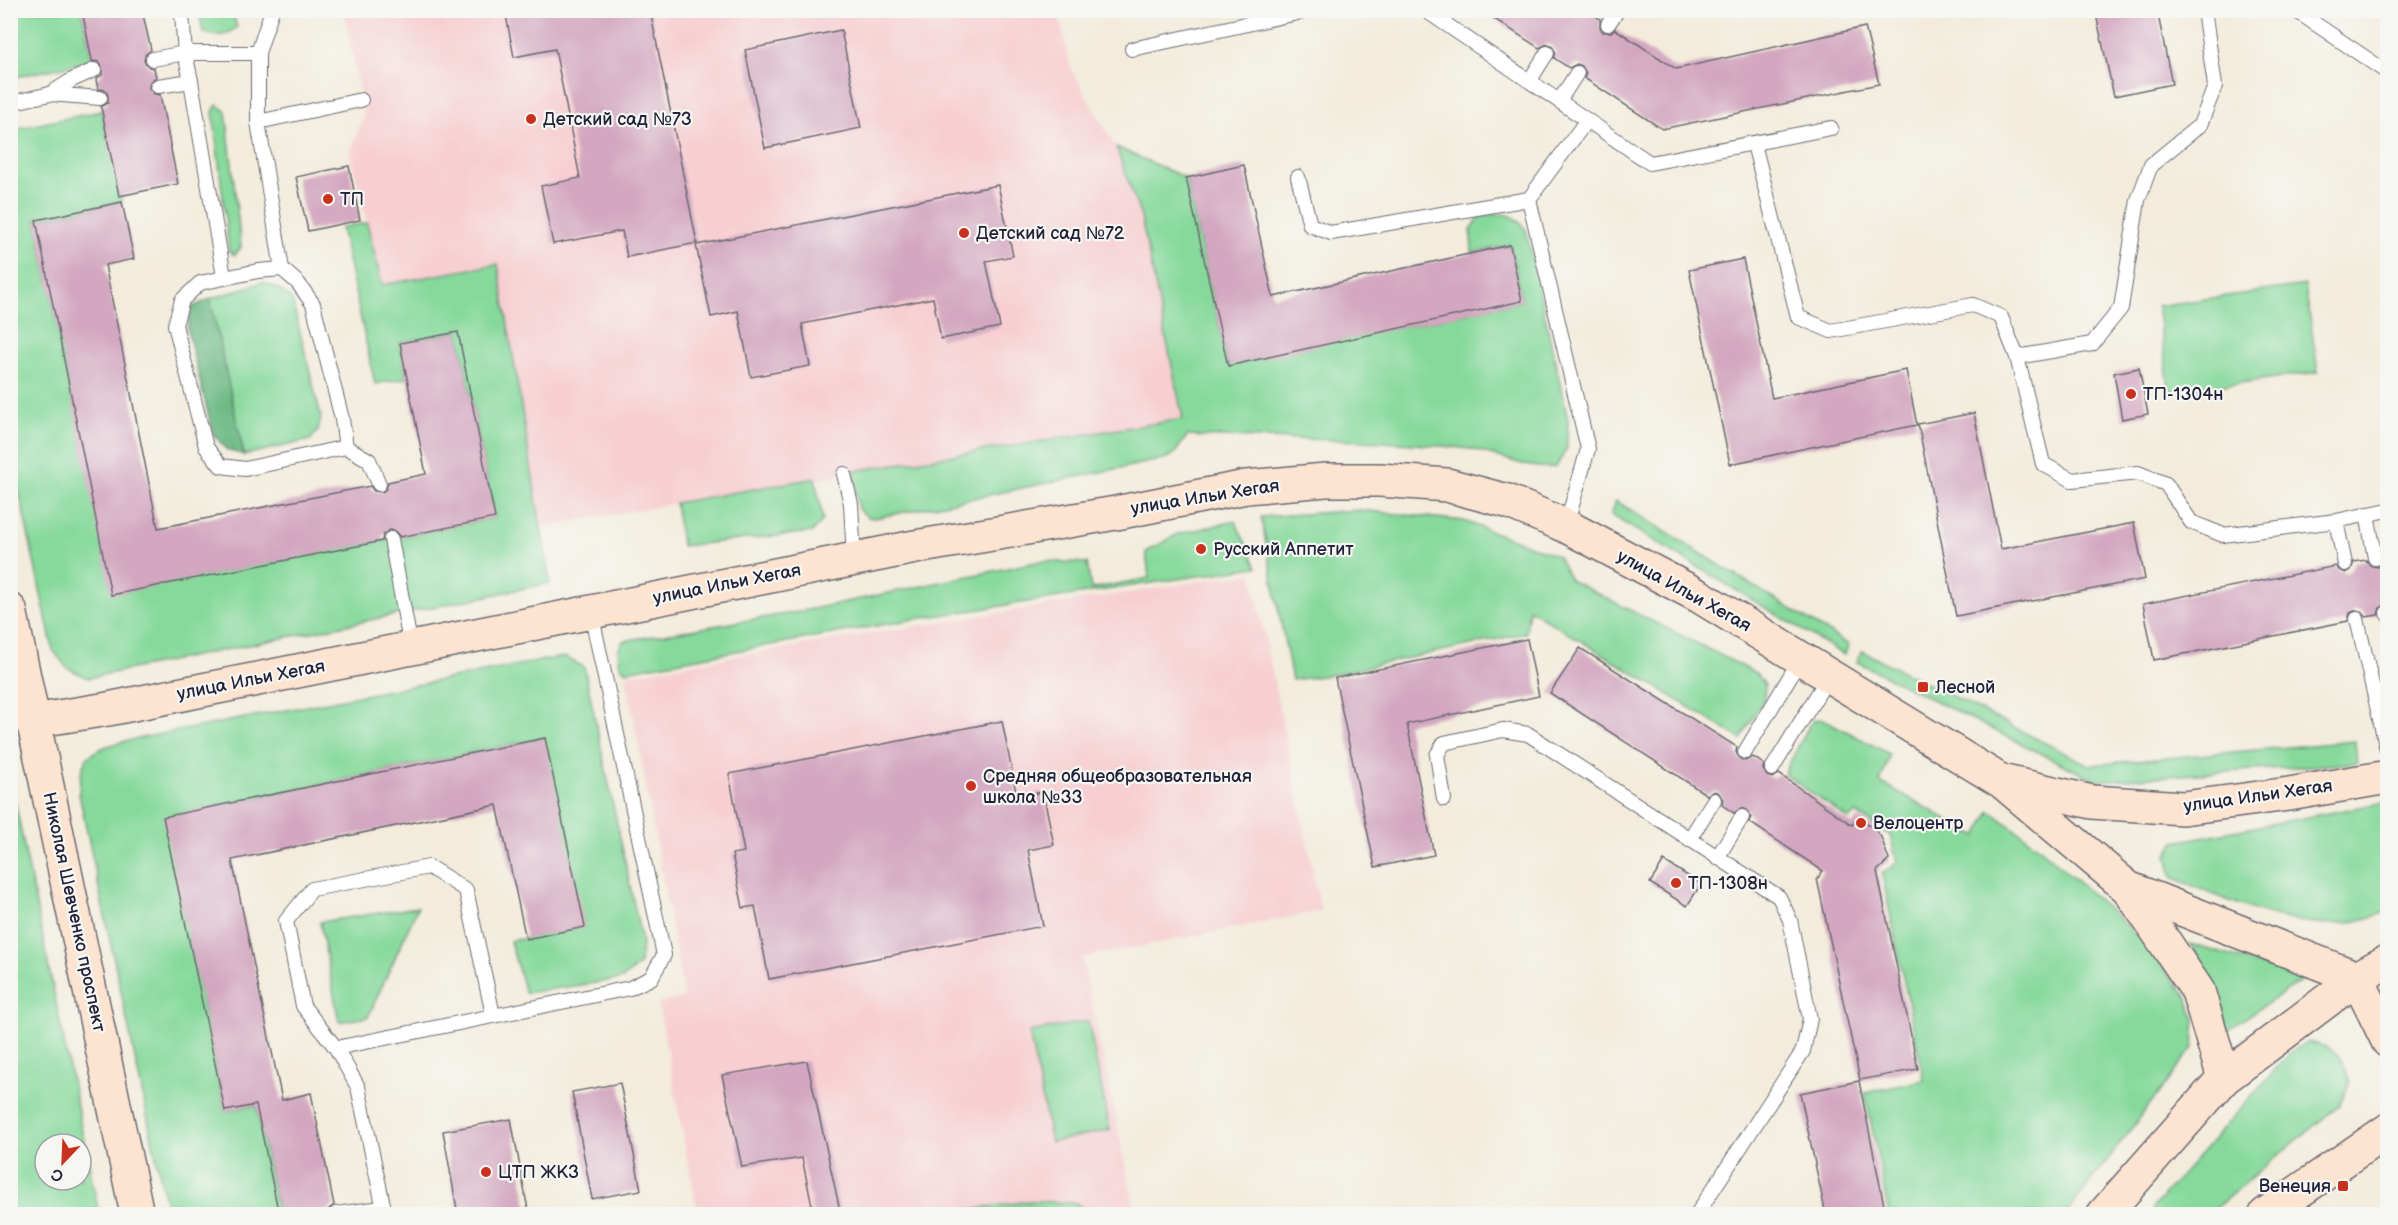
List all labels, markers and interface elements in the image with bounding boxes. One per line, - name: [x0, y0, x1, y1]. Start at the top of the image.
- place label: Детский сад №73: [543, 109, 692, 130]
- marker: Детский сад №73: [524, 112, 538, 126]
- place label: ТП: [340, 189, 364, 210]
- marker: ТП: [321, 192, 335, 206]
- place label: Детский сад №72: [976, 223, 1125, 244]
- marker: Детский сад №72: [957, 226, 971, 240]
- place label: ТП-1304н: [2143, 384, 2223, 405]
- marker: ТП-1304н: [2124, 387, 2138, 401]
- street label: улица Ильи Хегая: [1129, 475, 1281, 519]
- place label: Русский Аппетит: [1213, 539, 1354, 560]
- marker: Русский Аппетит: [1194, 542, 1208, 556]
- street label: улица Ильи Хегая: [1613, 545, 1755, 637]
- street label: улица Ильи Хегая: [651, 559, 803, 609]
- street label: улица Ильи Хегая: [175, 655, 327, 705]
- place label: Лесной: [1934, 677, 1995, 698]
- marker: Лесной: [1916, 680, 1930, 694]
- place label: Средняя общеобразовательная школа №33: [983, 766, 1252, 808]
- street label: улица Ильи Хегая: [2182, 775, 2334, 817]
- marker: Средняя общеобразовательная школа №33: [964, 779, 978, 793]
- street label: Николая Шевченко проспект: [38, 790, 110, 1034]
- place label: Велоцентр: [1873, 813, 1963, 834]
- marker: Велоцентр: [1854, 816, 1868, 830]
- place label: ТП-1308н: [1688, 873, 1768, 894]
- marker: ТП-1308н: [1669, 876, 1683, 890]
- north arrow: [33, 1132, 93, 1192]
- place label: ЦТП ЖК3: [498, 1162, 579, 1183]
- text: С: [49, 1164, 67, 1185]
- marker: ЦТП ЖК3: [479, 1165, 493, 1179]
- place label: Венеция: [2259, 1176, 2331, 1197]
- marker: Венеция: [2336, 1179, 2350, 1193]

